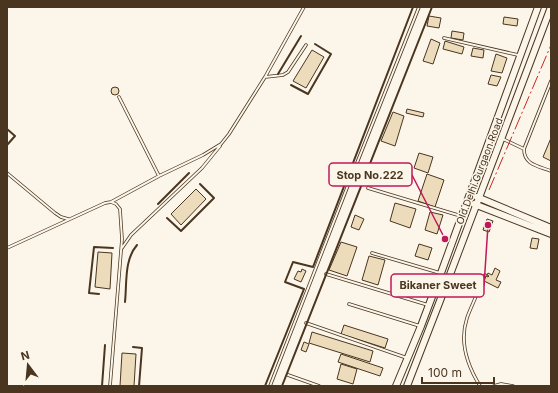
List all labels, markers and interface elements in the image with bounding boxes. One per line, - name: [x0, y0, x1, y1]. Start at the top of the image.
- street label: Old Delhi Gurgaon Road: [453, 116, 505, 226]
- callout: Stop No.222: [329, 163, 412, 186]
- text: Stop No.222: [337, 168, 404, 182]
- callout: Bikaner Sweet: [391, 274, 484, 297]
- text: Bikaner Sweet: [399, 278, 477, 292]
- north arrow: [8, 345, 48, 385]
- text: N: [19, 348, 31, 363]
- scale bar: [422, 359, 494, 385]
- text: 100 m: [428, 365, 462, 380]

